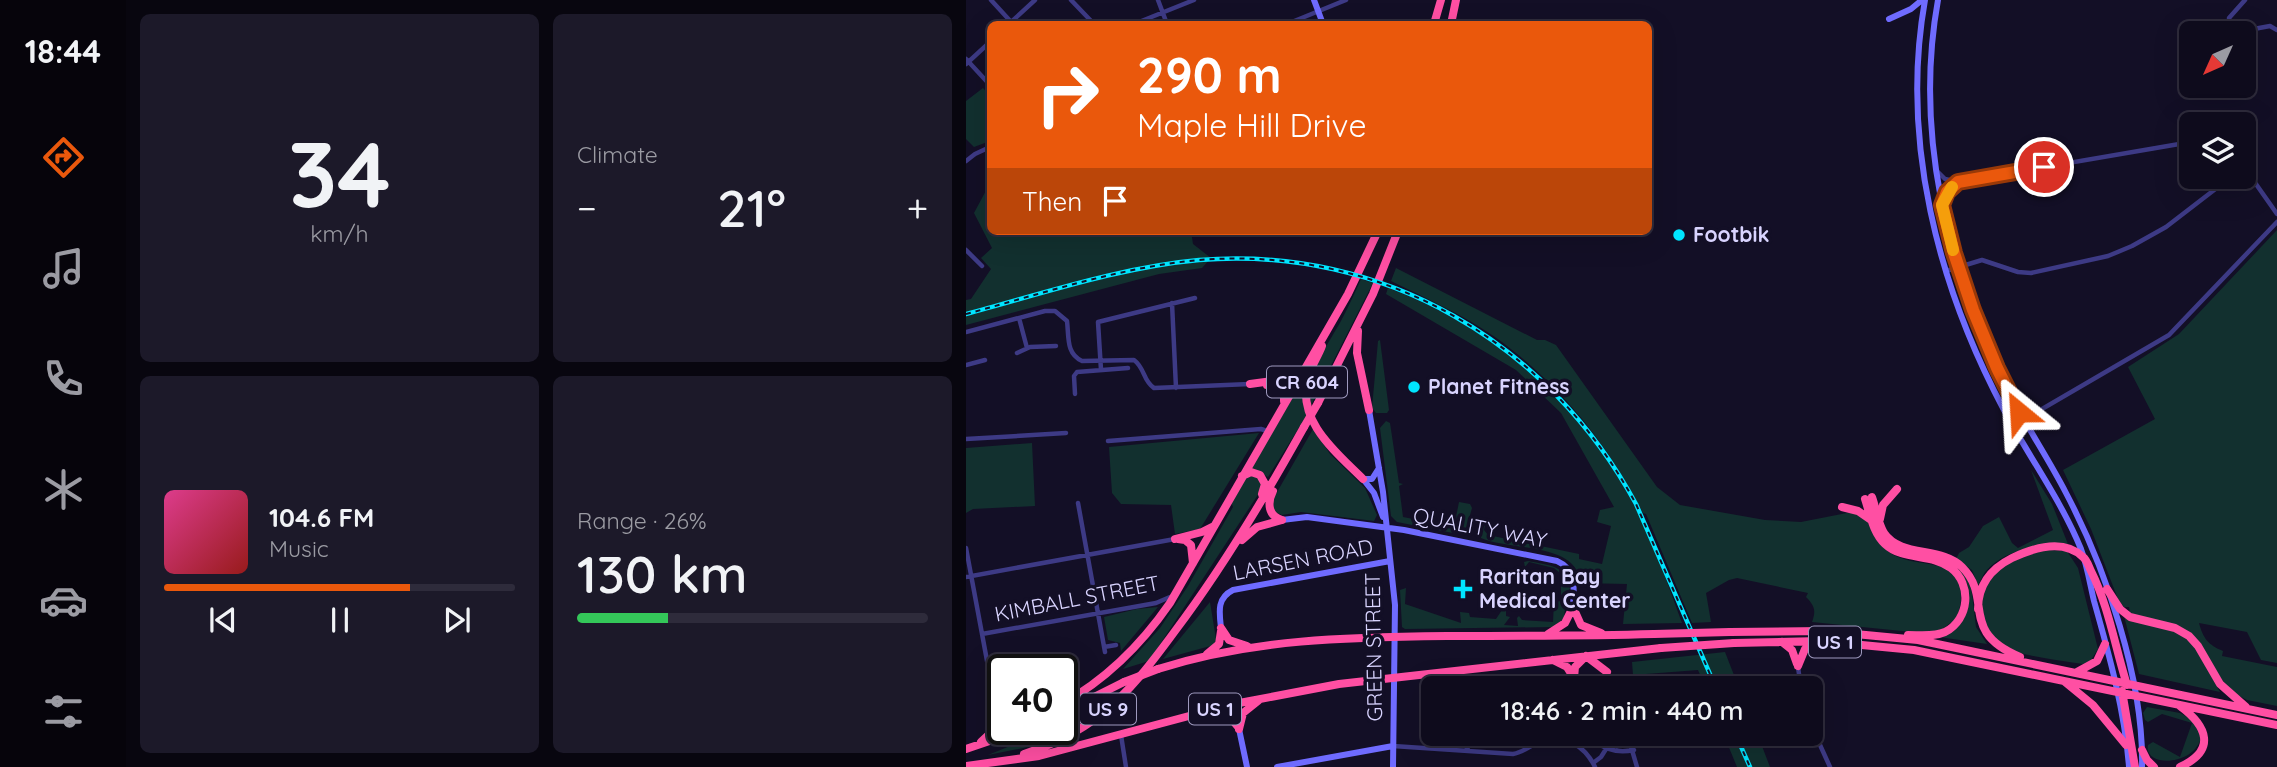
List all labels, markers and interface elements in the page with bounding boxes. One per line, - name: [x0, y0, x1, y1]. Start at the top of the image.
- north arrow: [2179, 21, 2256, 98]
- map controls: [2179, 21, 2256, 189]
- text: 18:44: [25, 31, 101, 71]
- text: 290 m: [1137, 44, 1282, 105]
- icon: right: [1022, 49, 1113, 140]
- text: Maple Hill Drive: [1137, 105, 1366, 145]
- button: layers: [2179, 112, 2256, 189]
- text: 34: [288, 116, 391, 230]
- icon: directions: [39, 133, 88, 182]
- pin: [2014, 137, 2074, 197]
- text: Climate: [577, 140, 658, 169]
- icon: arrive: [2025, 148, 2063, 186]
- text: 21°: [717, 175, 786, 240]
- icon: arrive: [1096, 182, 1134, 220]
- text: −: [577, 184, 597, 232]
- text: +: [907, 184, 928, 232]
- text: Then: [1022, 185, 1082, 218]
- text: km/h: [310, 219, 369, 248]
- place label: Footbik: [1693, 221, 1769, 247]
- marker: Footbik: [1671, 227, 1687, 243]
- icon: music: [39, 244, 88, 293]
- icon: phone: [39, 354, 88, 403]
- road number: CR 604: [1267, 366, 1347, 398]
- place label: Planet Fitness: [1428, 373, 1569, 399]
- position arrow: [1982, 375, 2056, 449]
- marker: Planet Fitness: [1406, 379, 1422, 395]
- icon: climate: [39, 465, 88, 514]
- text: 104.6 FM: [269, 501, 374, 534]
- street label: QUALITY WAY: [1411, 501, 1550, 553]
- text: Range · 26%: [577, 506, 707, 535]
- street label: LARSEN ROAD: [1231, 533, 1375, 585]
- text: Music: [269, 534, 329, 563]
- text: 130 km: [577, 541, 748, 606]
- place label: Raritan Bay Medical Center: [1479, 563, 1630, 613]
- street label: KIMBALL STREET: [992, 569, 1161, 627]
- street label: GREEN STREET: [1359, 572, 1387, 722]
- icon: car: [39, 576, 88, 625]
- marker: Raritan Bay Medical Center: [1453, 579, 1473, 599]
- icon: previous: [204, 601, 242, 639]
- icon: pause: [321, 601, 359, 639]
- icon: next: [438, 601, 476, 639]
- road number: US 1: [1809, 626, 1861, 657]
- speed limit sign: 40: [987, 654, 1078, 745]
- icon: filters: [39, 687, 88, 736]
- road number: US 9: [1080, 694, 1136, 724]
- road number: US 1: [1189, 694, 1241, 724]
- text: 18:46 · 2 min · 440 m: [1500, 694, 1744, 727]

